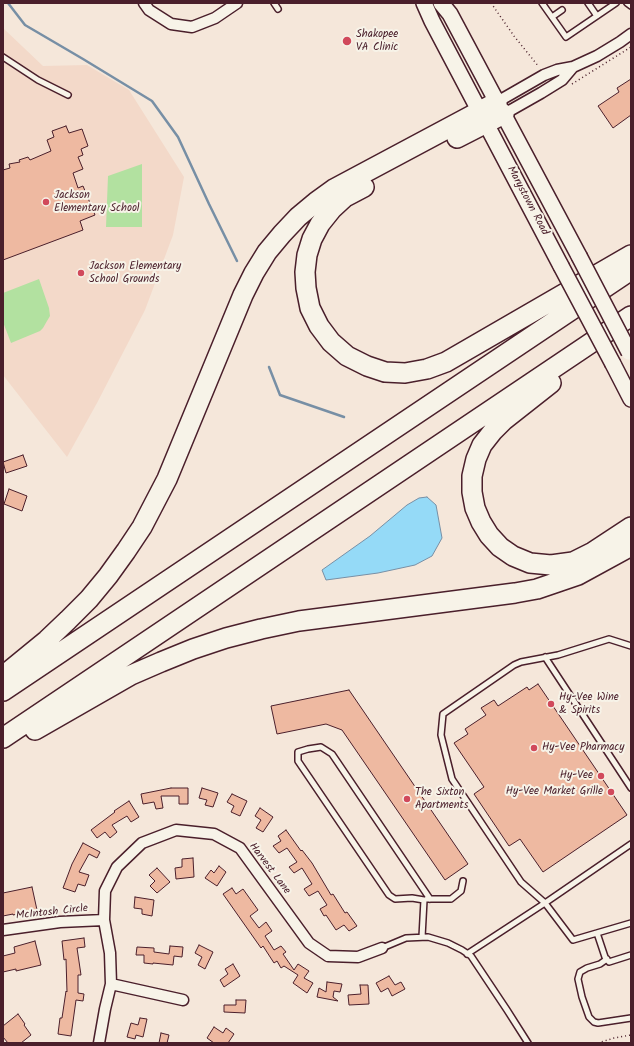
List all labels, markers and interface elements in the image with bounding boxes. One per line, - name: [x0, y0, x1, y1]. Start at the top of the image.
- place label: Shakopee VA Clinic: [356, 28, 398, 54]
- marker: Shakopee VA Clinic: [341, 35, 353, 47]
- street label: Marystown Road: [503, 164, 551, 238]
- place label: Jackson Elementary School: [54, 189, 140, 215]
- marker: Jackson Elementary School: [41, 197, 51, 207]
- place label: Jackson Elementary School Grounds: [89, 260, 181, 286]
- marker: Jackson Elementary School Grounds: [76, 268, 86, 278]
- place label: Hy-Vee Wine & Spirits: [559, 691, 619, 717]
- marker: Hy-Vee Wine & Spirits: [546, 699, 556, 709]
- place label: Hy-Vee Pharmacy: [542, 741, 624, 755]
- marker: Hy-Vee Pharmacy: [529, 743, 539, 753]
- place label: Hy-Vee: [560, 769, 593, 783]
- marker: Hy-Vee: [596, 771, 606, 781]
- place label: Hy-Vee Market Grille: [506, 785, 603, 799]
- place label: The Sixton Apartments: [415, 786, 469, 812]
- marker: Hy-Vee Market Grille: [606, 787, 616, 797]
- marker: The Sixton Apartments: [402, 794, 412, 804]
- street label: Harvest Lane: [245, 841, 293, 897]
- street label: McIntosh Circle: [15, 903, 89, 923]

